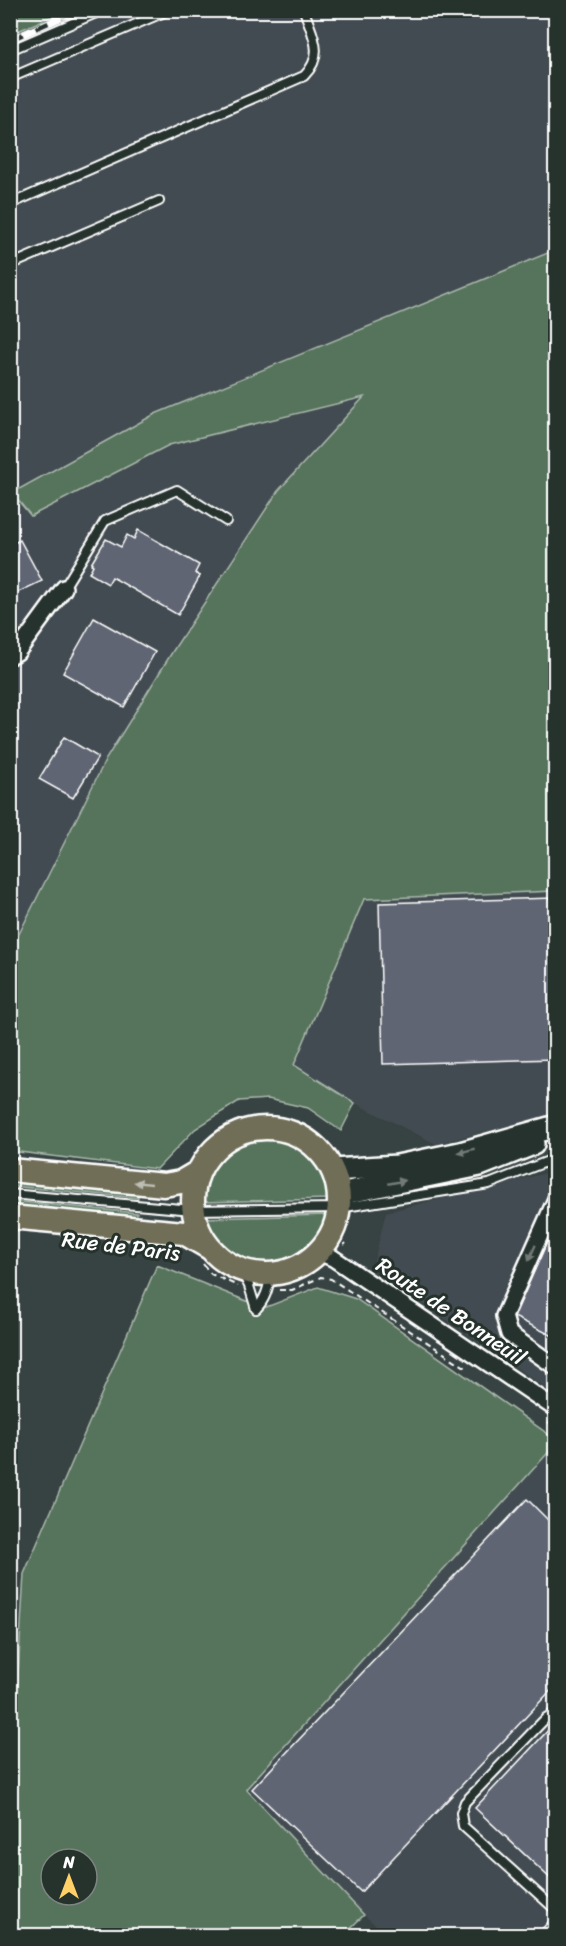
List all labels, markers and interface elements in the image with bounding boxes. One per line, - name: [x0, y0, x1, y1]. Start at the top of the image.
- one-way arrow: [457, 1147, 475, 1156]
- one-way arrow: [387, 1177, 406, 1186]
- one-way arrow: [134, 1178, 153, 1188]
- street label: Rue de Paris: [60, 1219, 182, 1273]
- one-way arrow: [527, 1244, 537, 1262]
- street label: Route de Bonneuil: [368, 1246, 535, 1376]
- north arrow: [39, 1847, 99, 1907]
- text: N: [62, 1848, 75, 1877]

